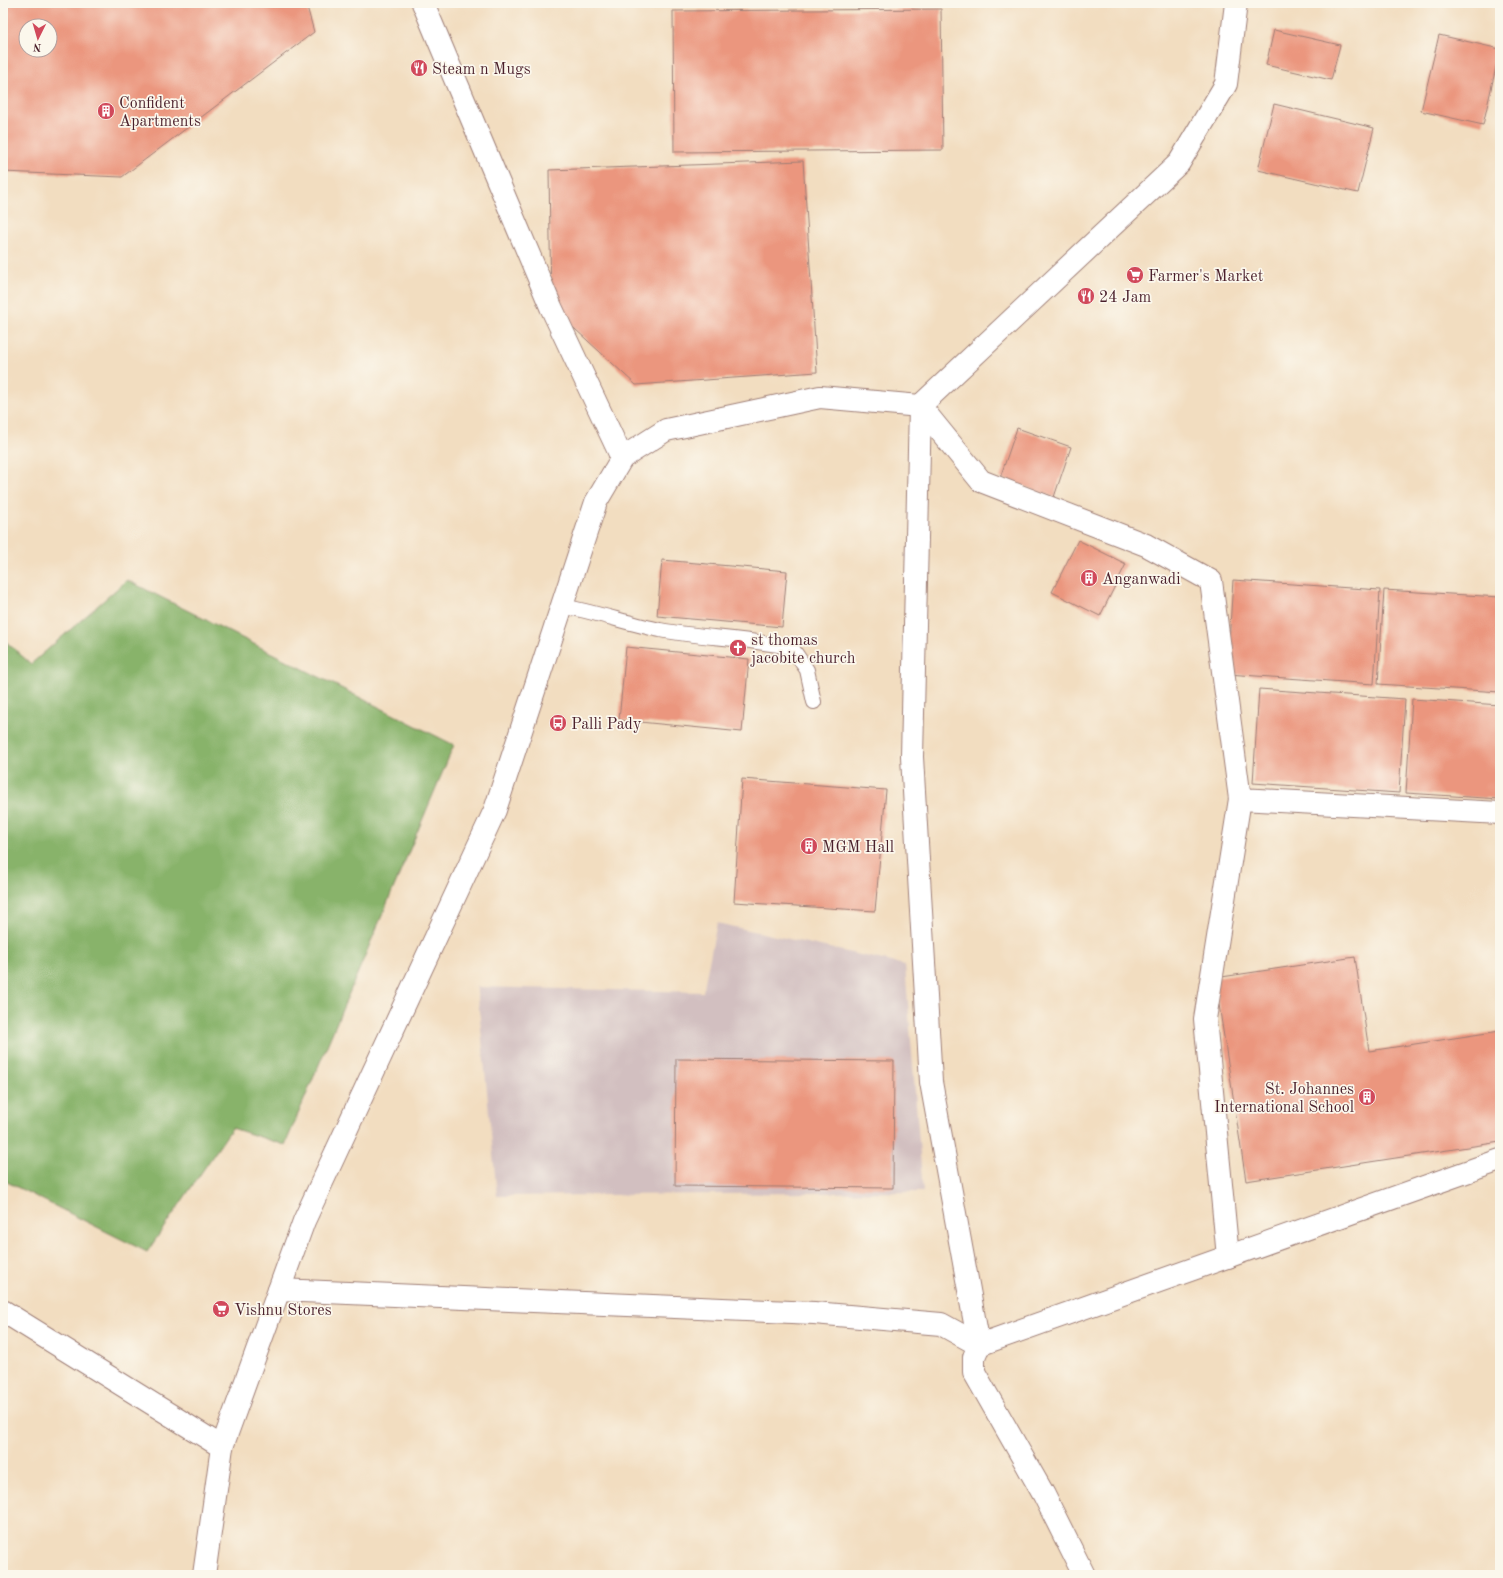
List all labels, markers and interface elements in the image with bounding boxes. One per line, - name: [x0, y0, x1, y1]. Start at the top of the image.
- north arrow: [18, 18, 58, 58]
- text: N: [32, 41, 42, 52]
- restaurant icon: Steam n Mugs: [409, 58, 429, 78]
- place label: Steam n Mugs: [432, 62, 531, 78]
- place label: Confident Apartments: [119, 96, 201, 130]
- building icon: Confident Apartments: [96, 101, 116, 121]
- supermarket icon: Farmer's Market: [1125, 265, 1145, 285]
- place label: Farmer's Market: [1148, 269, 1264, 285]
- restaurant icon: 24 Jam: [1076, 286, 1096, 306]
- place label: 24 Jam: [1099, 290, 1152, 306]
- building icon: Anganwadi: [1079, 568, 1099, 588]
- place label: Anganwadi: [1102, 572, 1181, 588]
- place label: st thomas jacobite church: [750, 633, 856, 667]
- church icon: st thomas jacobite church: [728, 638, 748, 658]
- bus stop icon: Palli Pady: [548, 713, 568, 733]
- place label: Palli Pady: [571, 717, 642, 733]
- building icon: MGM Hall: [799, 836, 819, 856]
- place label: MGM Hall: [822, 840, 894, 856]
- place label: St. Johannes International School: [1214, 1082, 1354, 1116]
- building icon: St. Johannes International School: [1357, 1087, 1377, 1107]
- supermarket icon: Vishnu Stores: [211, 1299, 231, 1319]
- place label: Vishnu Stores: [234, 1303, 332, 1319]

